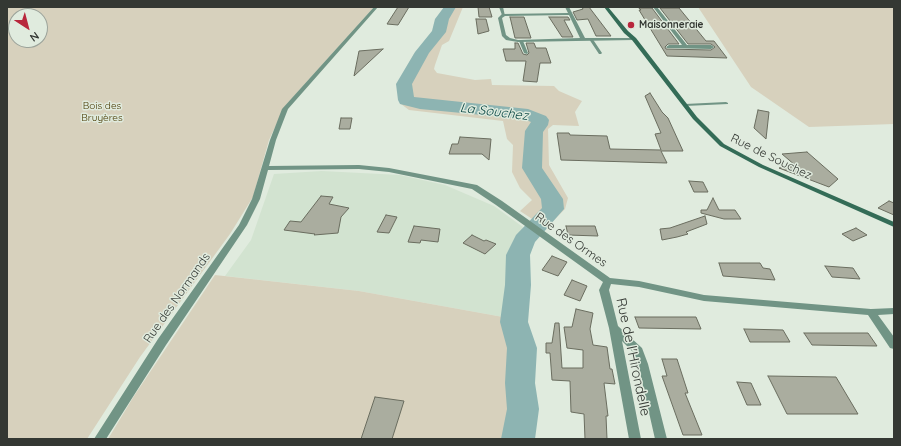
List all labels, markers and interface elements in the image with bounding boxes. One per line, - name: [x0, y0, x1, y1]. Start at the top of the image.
- north arrow: [8, 8, 48, 48]
- place label: Maisonneraie: [639, 19, 703, 31]
- marker: Maisonneraie: [626, 20, 636, 30]
- text: N: [27, 29, 42, 45]
- park label: Bois des Bruyères: [81, 100, 123, 124]
- water label: La Souchez: [459, 100, 529, 124]
- street label: Rue de Souchez: [728, 131, 814, 183]
- street label: Rue des Ormes: [532, 210, 610, 270]
- street label: Rue des Normands: [141, 250, 213, 346]
- street label: Rue de l'Hirondelle: [612, 296, 654, 418]

